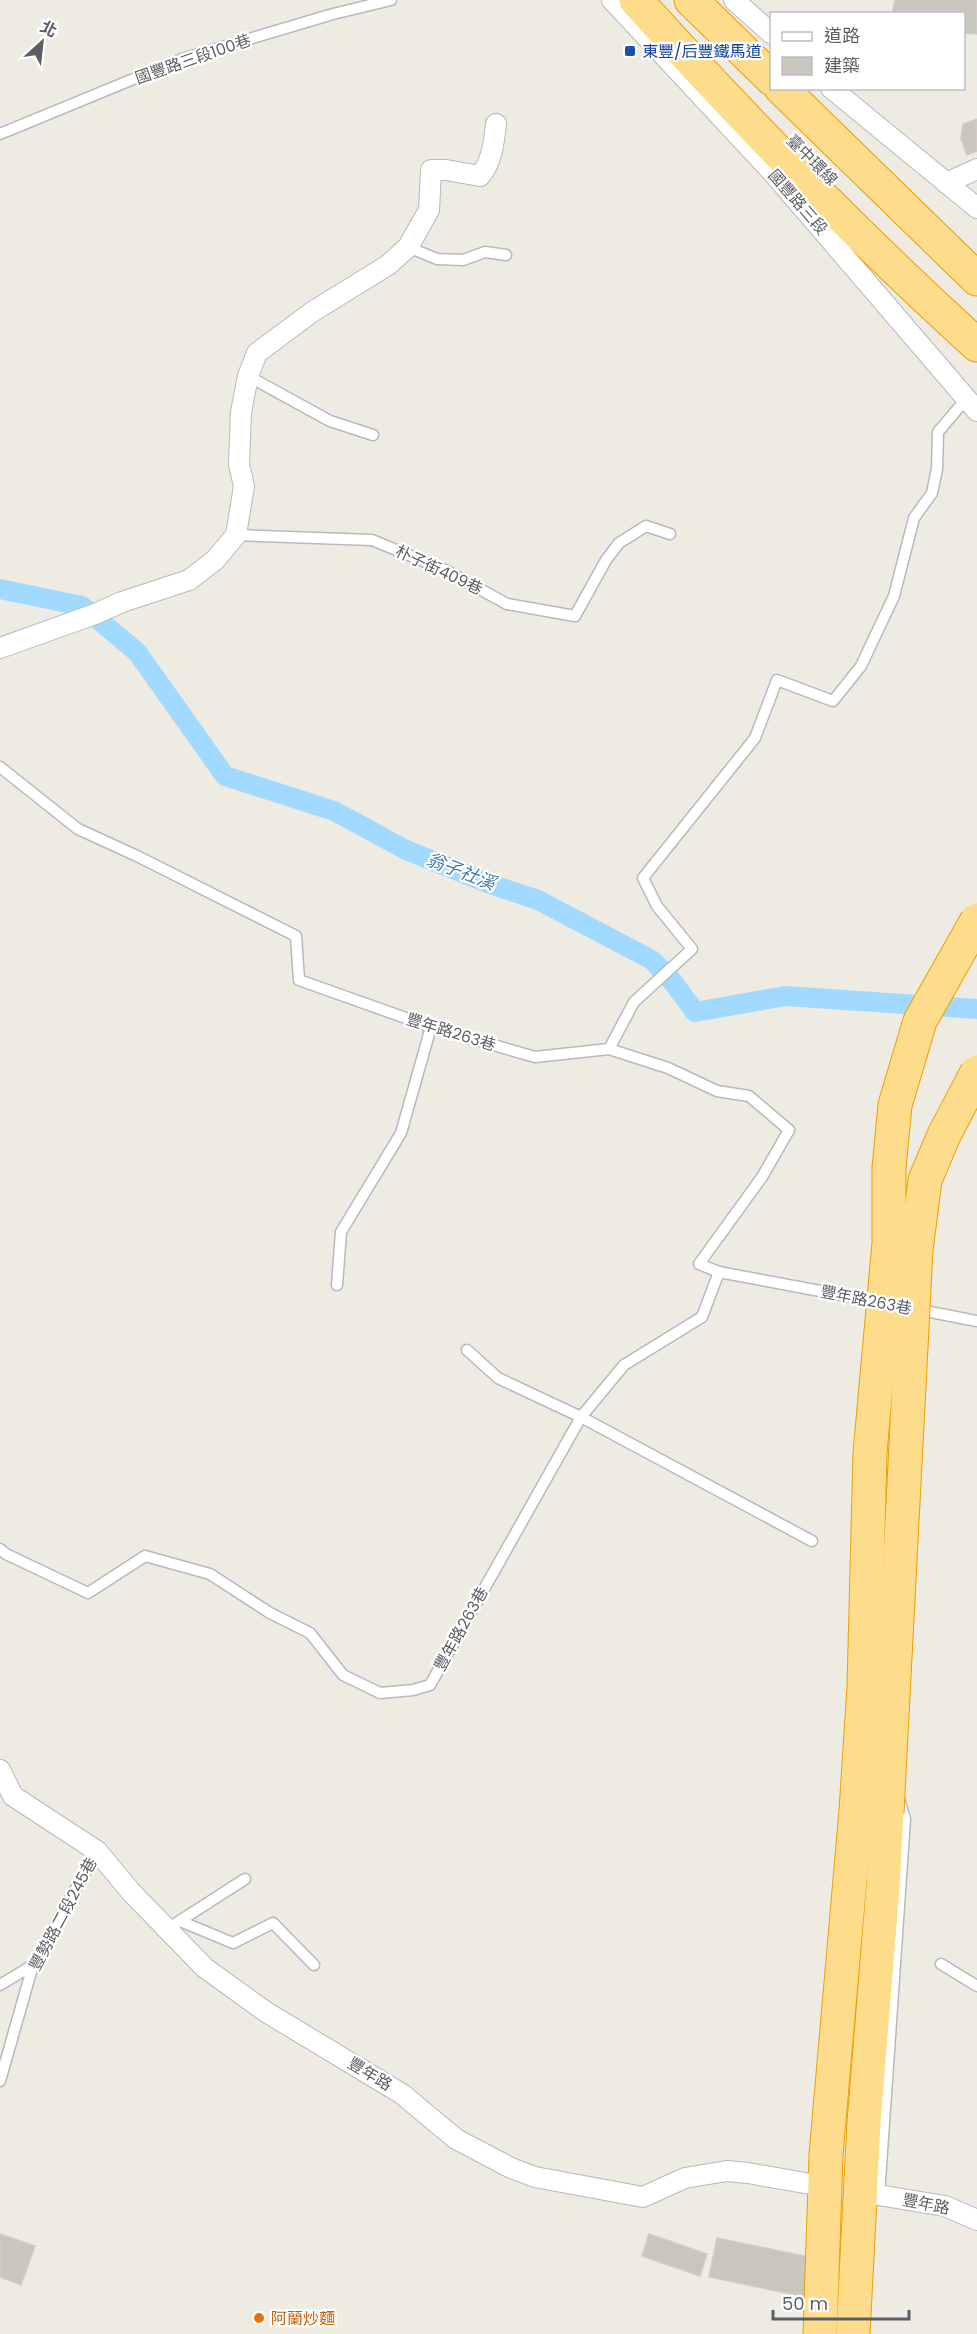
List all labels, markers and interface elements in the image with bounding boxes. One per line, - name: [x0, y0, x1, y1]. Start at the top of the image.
- north arrow: [12, 12, 72, 72]
- legend: [770, 12, 965, 90]
- text: 北: [36, 15, 61, 43]
- text: 道路: [824, 23, 860, 48]
- street label: 國豐路三段100巷: [132, 28, 254, 90]
- place label: 東豐/后豐鐵馬道: [642, 40, 762, 63]
- marker: 東豐/后豐鐵馬道: [623, 44, 637, 58]
- text: 建築: [824, 53, 860, 78]
- street label: 臺中環線: [781, 129, 843, 191]
- street label: 國豐路三段: [763, 164, 833, 240]
- street label: 朴子街409巷: [391, 540, 487, 600]
- water label: 翁子社溪: [423, 846, 502, 897]
- street label: 豐年路263巷: [403, 1007, 499, 1057]
- street label: 豐年路263巷: [818, 1280, 914, 1320]
- street label: 豐年路263巷: [428, 1583, 494, 1675]
- street label: 豐勢路二段245巷: [23, 1853, 103, 1975]
- street label: 豐年路: [343, 2052, 397, 2096]
- street label: 豐年路: [900, 2188, 952, 2220]
- scale bar: [773, 2283, 910, 2321]
- text: 50 m: [782, 2291, 828, 2316]
- place label: 阿蘭炒麵: [271, 2307, 335, 2330]
- marker: 阿蘭炒麵: [252, 2311, 266, 2325]

